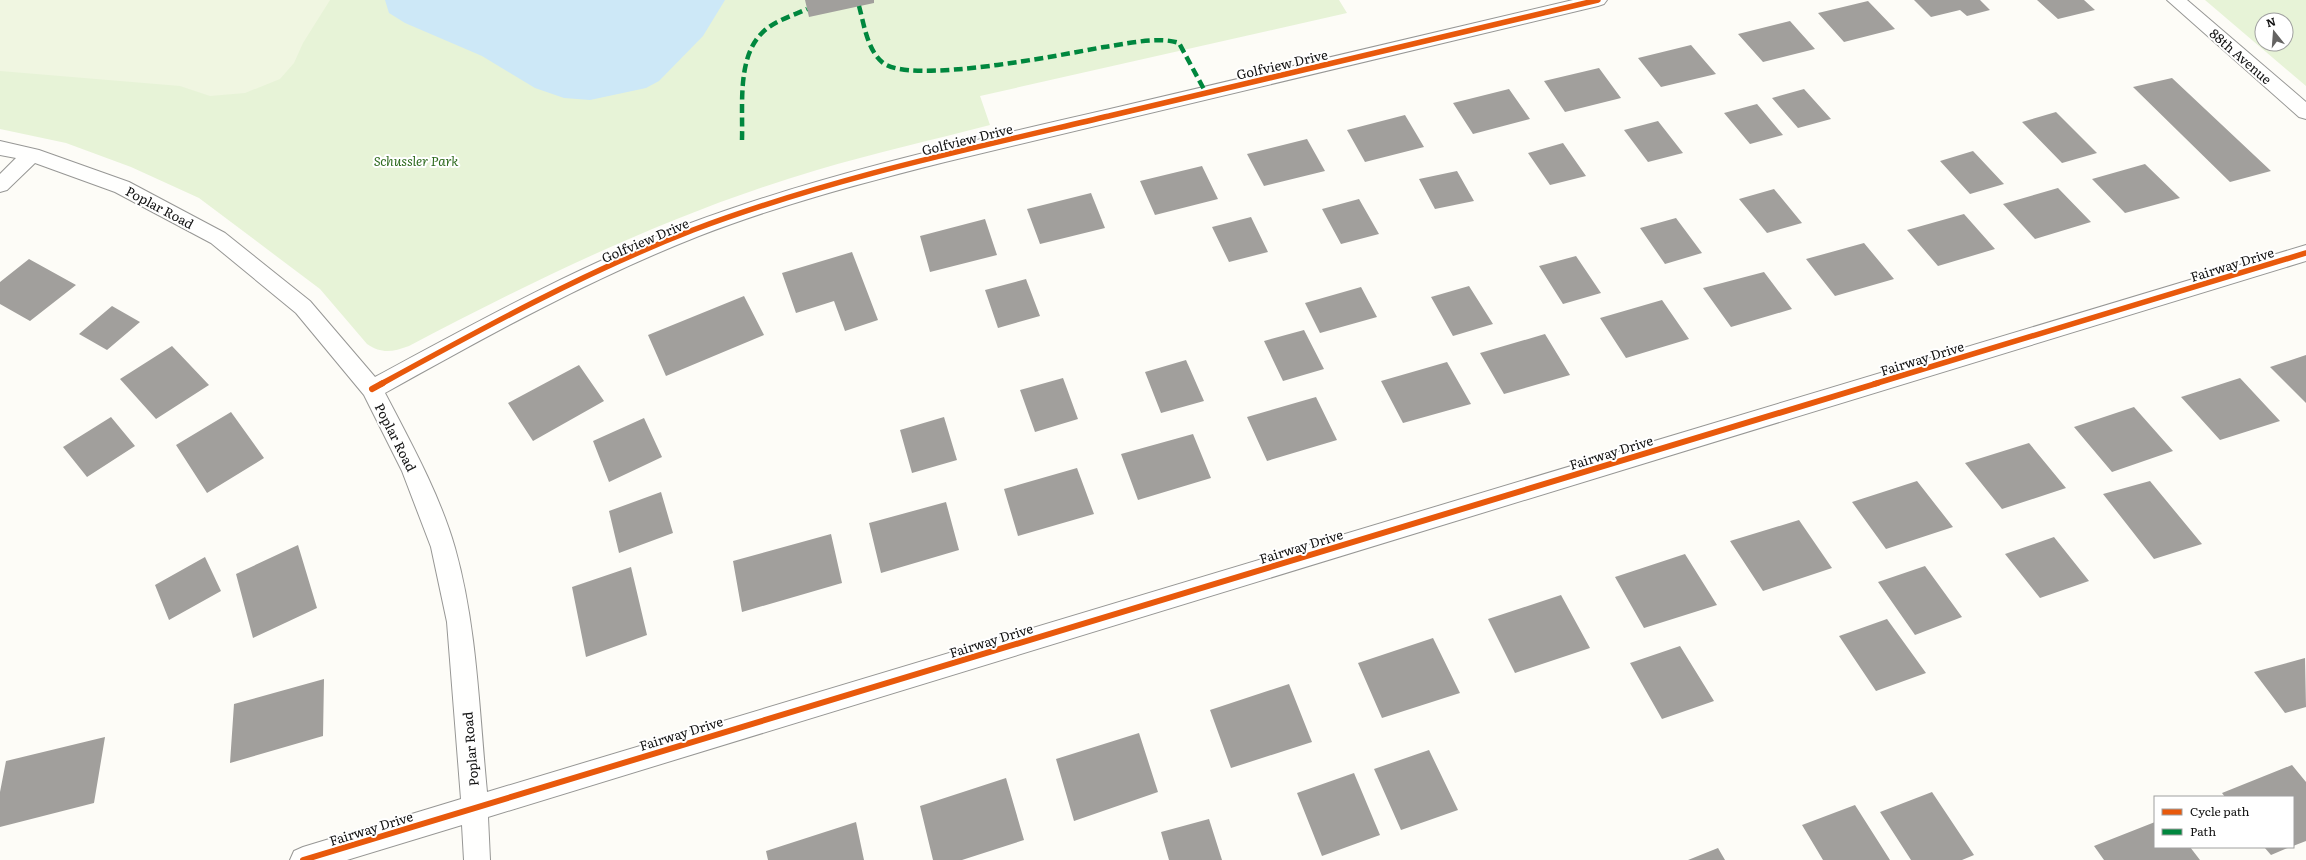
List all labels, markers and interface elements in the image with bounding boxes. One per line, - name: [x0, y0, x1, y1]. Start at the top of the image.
- north arrow: [2254, 12, 2294, 52]
- text: N: [2264, 12, 2278, 30]
- street label: 88th Avenue: [2206, 24, 2276, 88]
- street label: Golfview Drive: [1234, 44, 1330, 84]
- street label: Golfview Drive: [920, 118, 1015, 159]
- park label: Schussler Park: [374, 151, 459, 170]
- street label: Poplar Road: [123, 181, 197, 233]
- street label: Golfview Drive: [598, 213, 692, 267]
- street label: Fairway Drive: [2188, 242, 2276, 286]
- street label: Fairway Drive: [1878, 336, 1966, 380]
- street label: Poplar Road: [371, 399, 421, 475]
- street label: Fairway Drive: [1567, 430, 1655, 474]
- street label: Fairway Drive: [1257, 524, 1345, 568]
- street label: Fairway Drive: [947, 618, 1035, 662]
- street label: Poplar Road: [457, 711, 483, 787]
- street label: Fairway Drive: [637, 711, 725, 755]
- legend: [2154, 796, 2294, 848]
- text: Cycle path: [2190, 802, 2250, 820]
- street label: Fairway Drive: [327, 806, 415, 850]
- text: Path: [2190, 822, 2216, 840]

